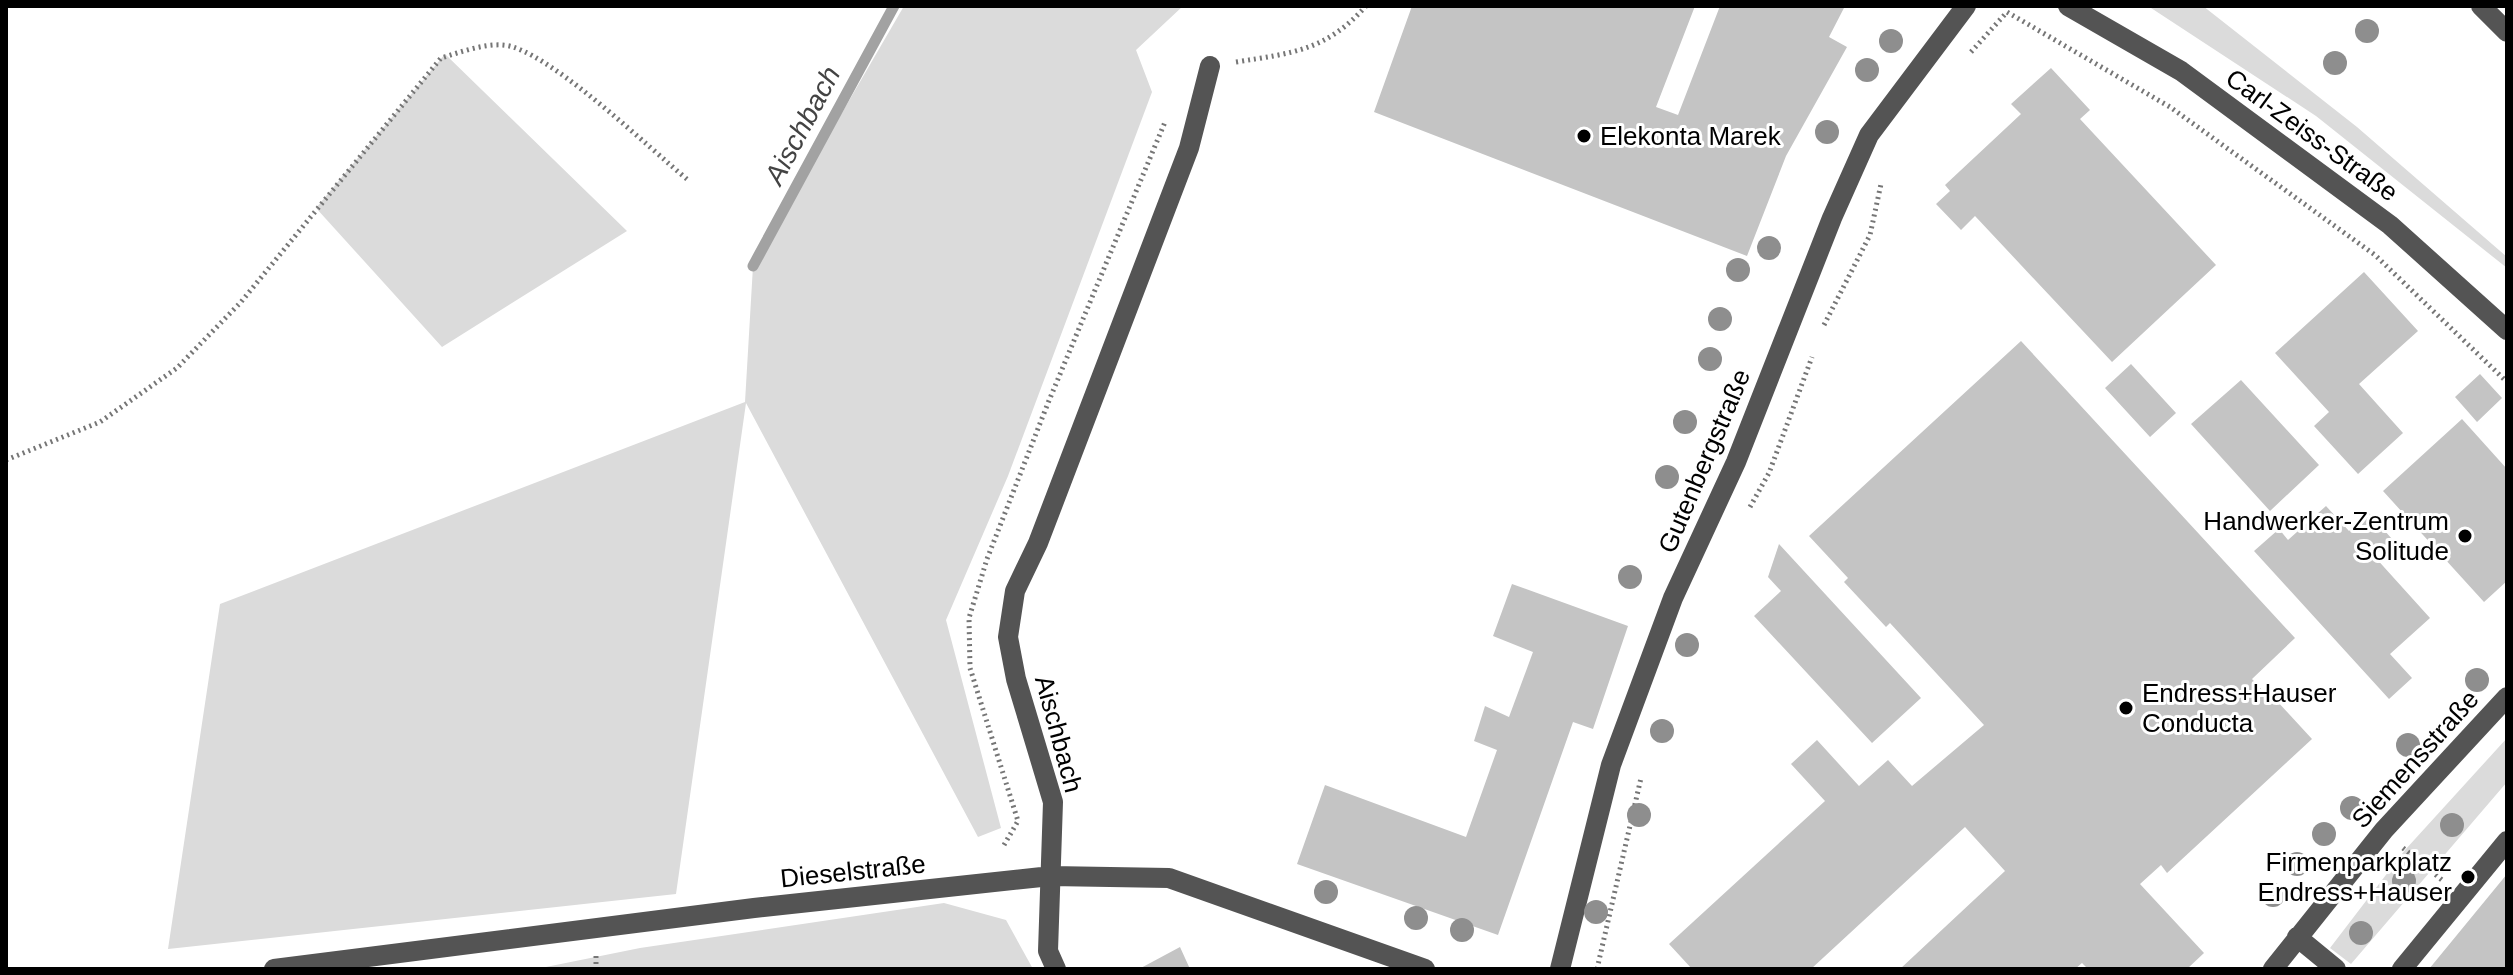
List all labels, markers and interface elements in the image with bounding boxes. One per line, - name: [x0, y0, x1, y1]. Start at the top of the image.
- water label: Aischbach: [757, 61, 846, 191]
- street label: Carl-Zeiss-Straße: [2220, 63, 2404, 207]
- place label: Elekonta Marek: [1600, 121, 1782, 151]
- marker: Elekonta Marek: [1575, 127, 1593, 145]
- street label: Gutenbergstraße: [1652, 365, 1756, 557]
- place label: Handwerker-Zentrum Solitude: [2203, 506, 2449, 566]
- marker: Handwerker-Zentrum Solitude: [2456, 527, 2474, 545]
- street label: Aischbach: [1029, 672, 1089, 796]
- place label: Endress+Hauser Conducta: [2142, 678, 2337, 738]
- street label: Siemensstraße: [2345, 684, 2485, 834]
- marker: Endress+Hauser Conducta: [2117, 699, 2135, 717]
- place label: Firmenparkplatz Endress+Hauser: [2258, 847, 2452, 907]
- street label: Dieselstraße: [779, 848, 927, 894]
- marker: Firmenparkplatz Endress+Hauser: [2459, 868, 2477, 886]

